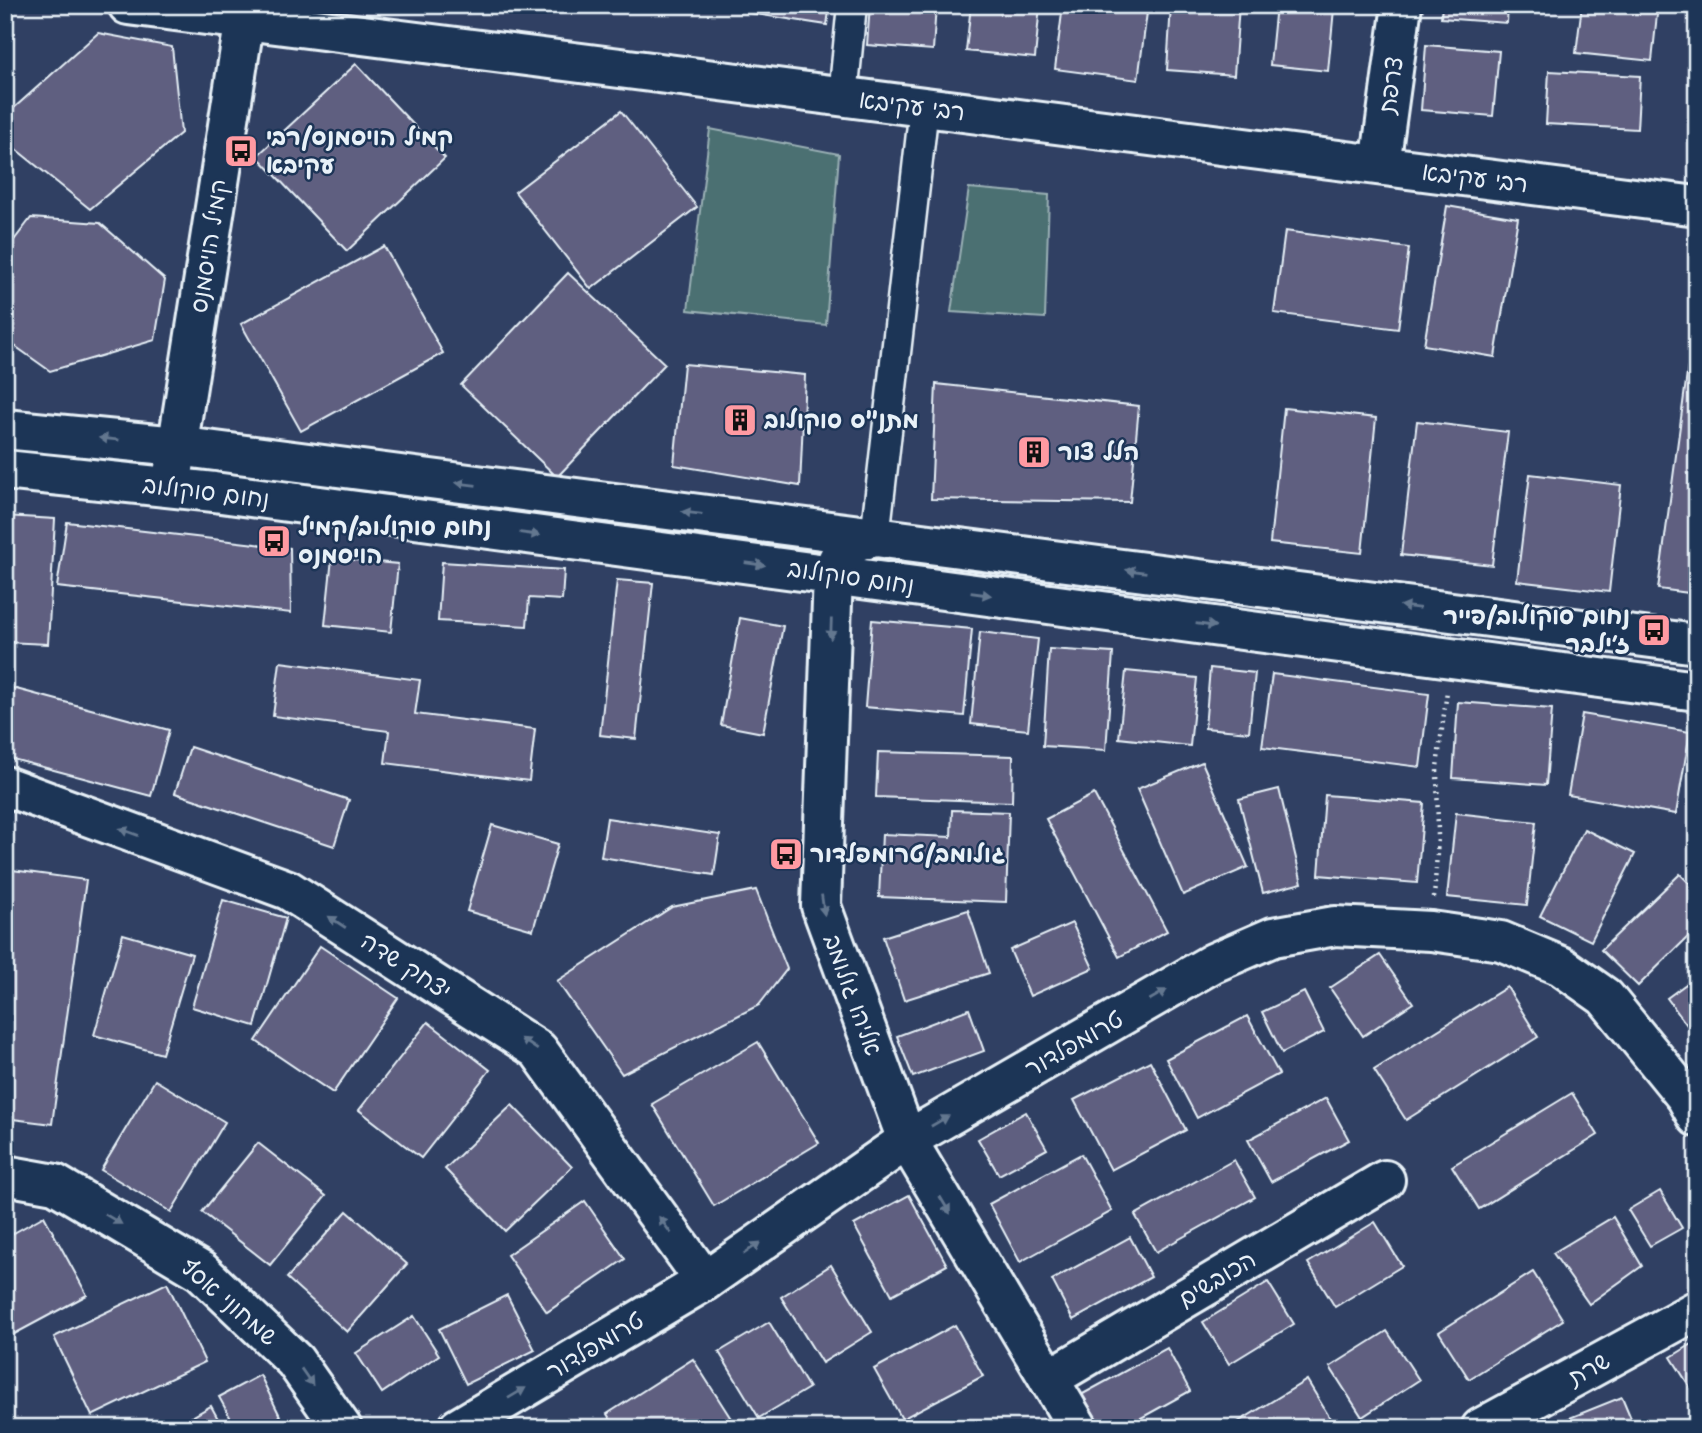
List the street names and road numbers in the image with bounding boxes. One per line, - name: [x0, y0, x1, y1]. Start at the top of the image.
- street label: צרפת: [1371, 54, 1411, 117]
- street label: רבי עקיבא: [857, 84, 967, 128]
- street label: רבי עקיבא: [1420, 156, 1530, 200]
- street label: קמיל הויסמנס: [183, 177, 235, 315]
- street label: נחום סוקולוב: [141, 468, 271, 516]
- street label: נחום סוקולוב: [786, 552, 916, 602]
- street label: יצחק שדה: [355, 925, 457, 1007]
- street label: אליהו גולומב: [816, 930, 890, 1060]
- street label: טרומפלדור: [1019, 1003, 1129, 1085]
- street label: הכובשים: [1172, 1243, 1262, 1315]
- street label: שמחוני אסף: [174, 1251, 284, 1353]
- street label: טרומפלדור: [540, 1304, 650, 1388]
- street label: שרת: [1561, 1344, 1616, 1394]

